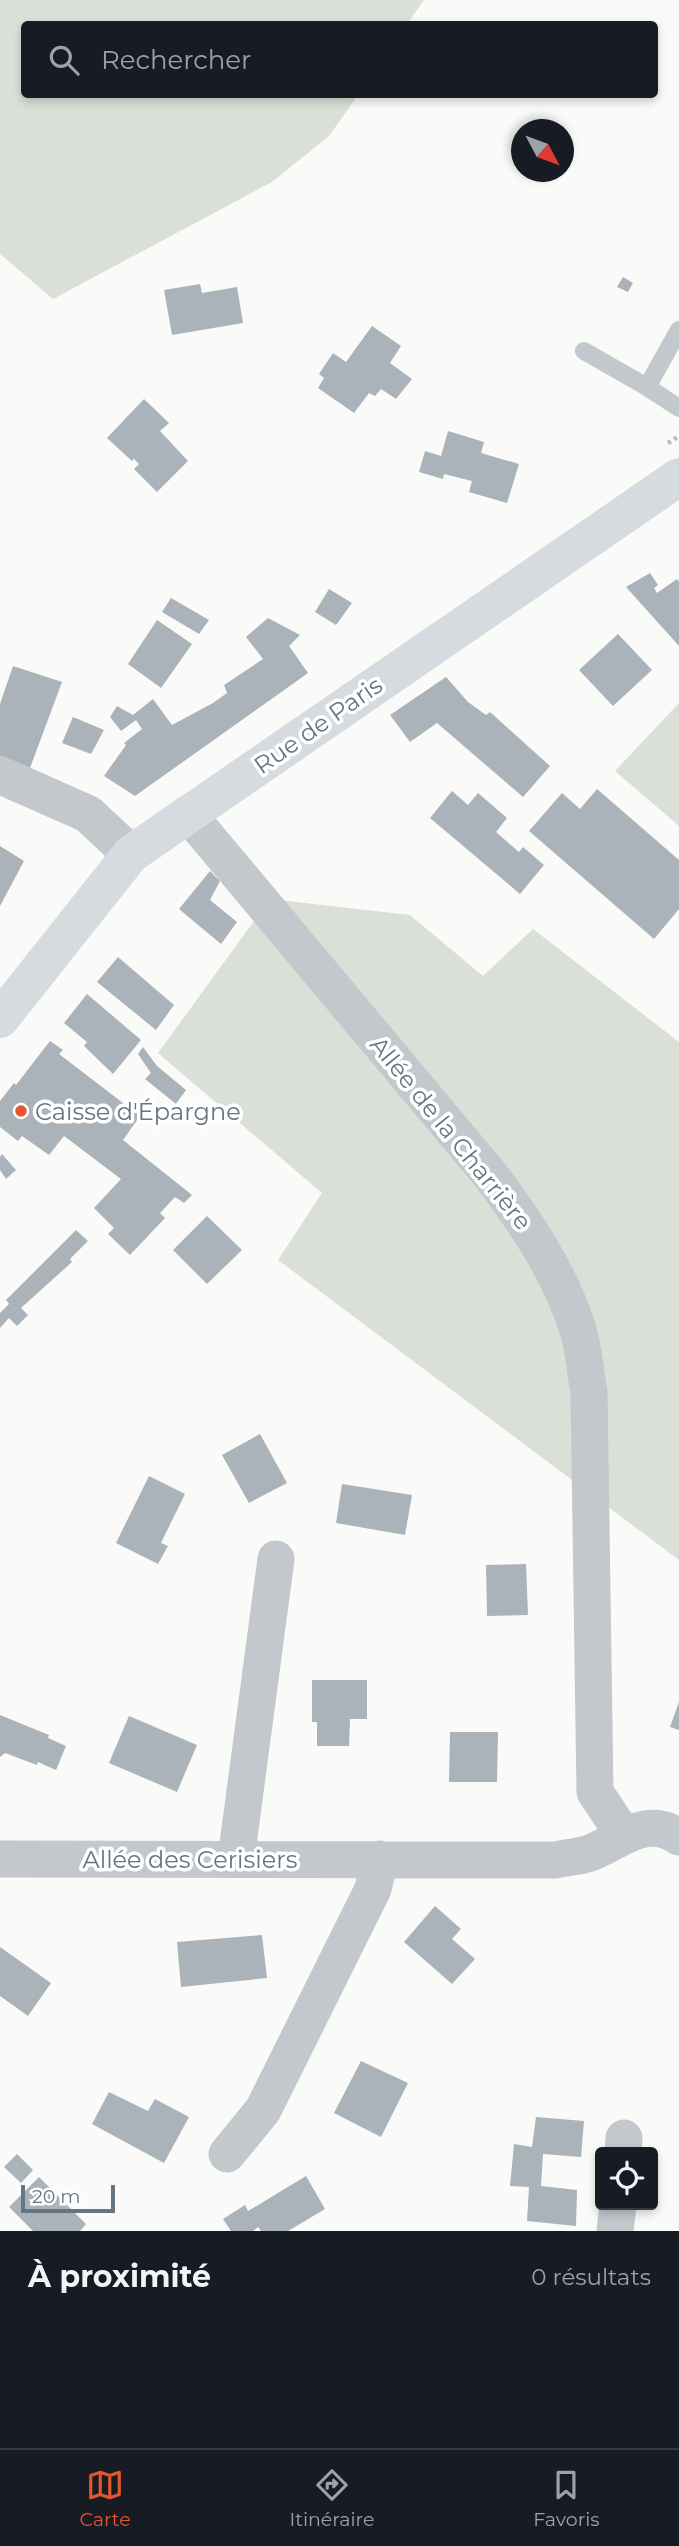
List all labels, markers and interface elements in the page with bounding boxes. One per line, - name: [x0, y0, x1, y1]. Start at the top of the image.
- search box: [21, 21, 658, 98]
- icon: search: [45, 41, 83, 79]
- text: Rechercher: [101, 44, 251, 76]
- north arrow: [511, 119, 574, 182]
- street label: Rue de Paris: [248, 670, 388, 780]
- street label: Allée de la Charrière: [364, 1030, 538, 1236]
- place label: Caisse d'Épargne: [35, 1097, 241, 1126]
- marker: Caisse d'Épargne: [13, 1103, 29, 1119]
- street label: Allée des Cerisiers: [83, 1845, 297, 1874]
- map controls: [595, 2147, 658, 2210]
- button: locate: [595, 2147, 658, 2210]
- scale bar: [21, 2182, 116, 2214]
- text: 20 m: [32, 2185, 80, 2208]
- text: À proximité: [28, 2258, 211, 2295]
- text: 0 résultats: [531, 2263, 651, 2291]
- tab: Carte: [79, 2466, 131, 2531]
- tab: Itinéraire: [289, 2466, 374, 2531]
- tab: Favoris: [533, 2466, 600, 2531]

